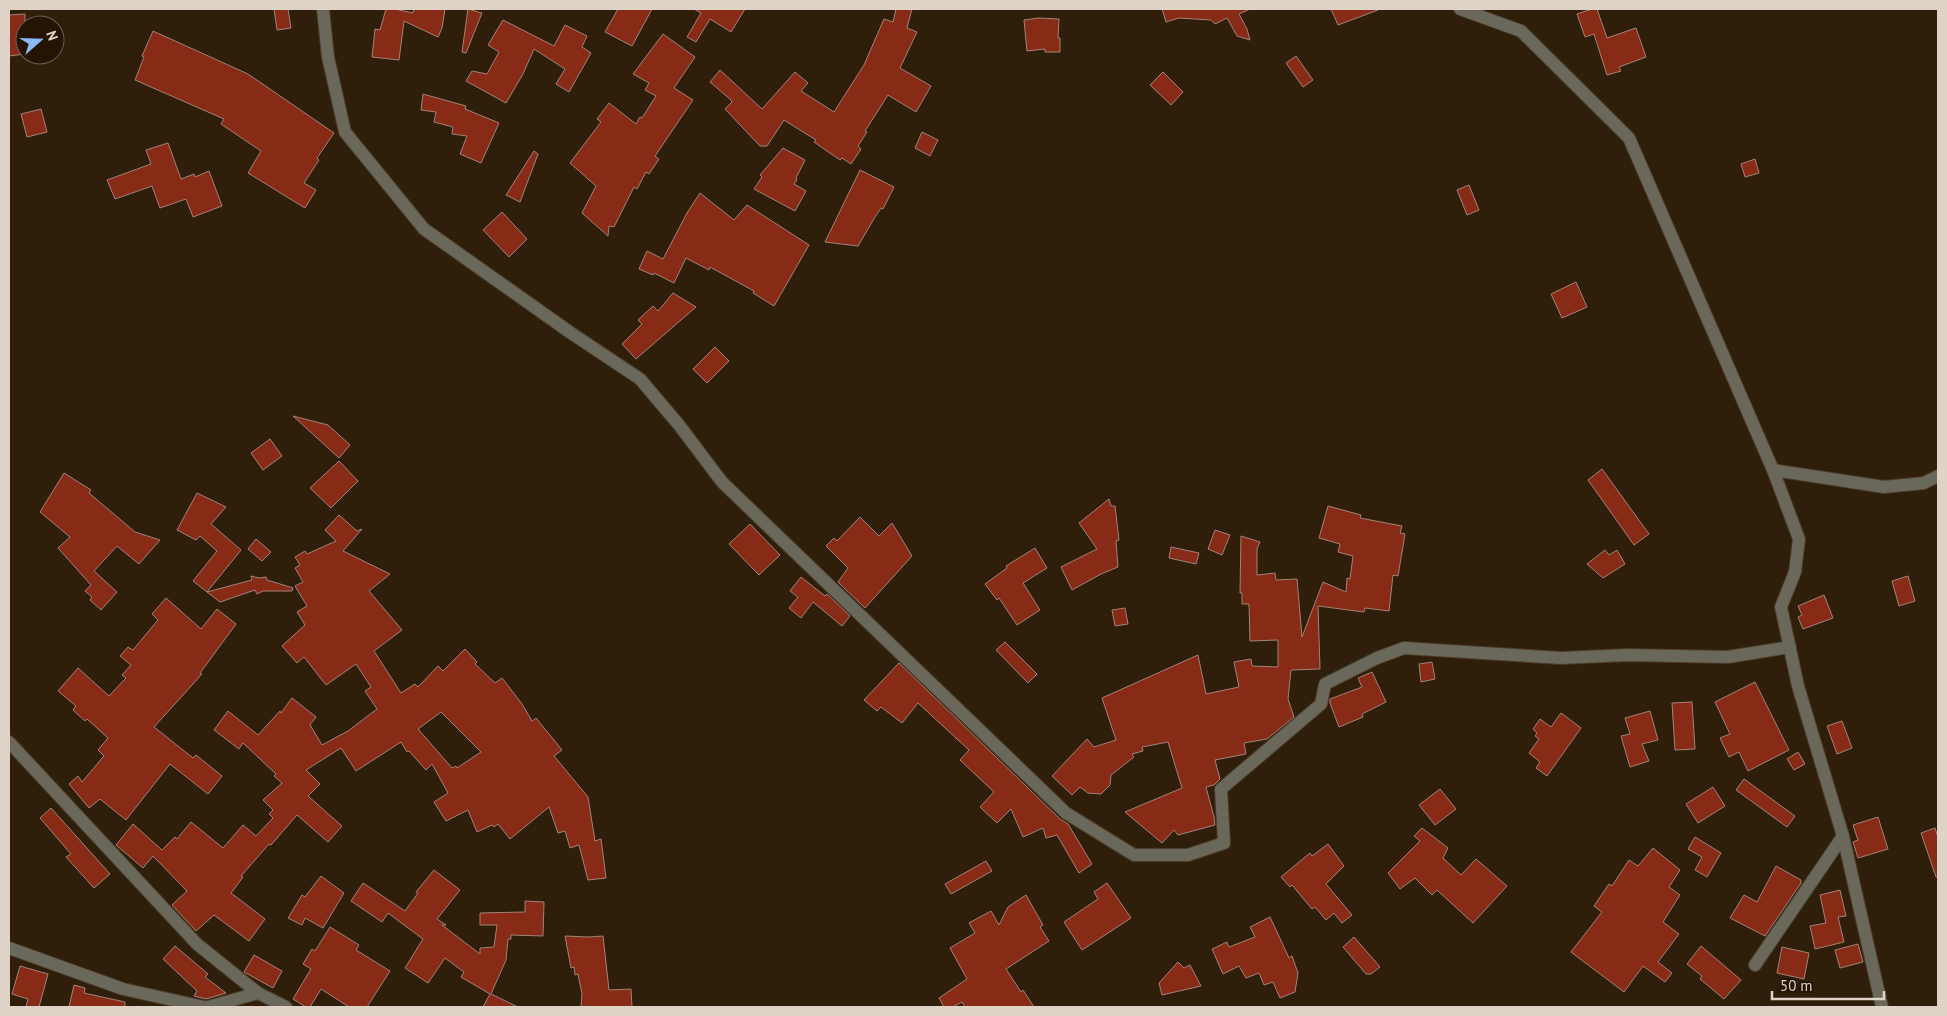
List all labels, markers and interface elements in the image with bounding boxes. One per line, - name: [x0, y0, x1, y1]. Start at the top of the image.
- north arrow: [15, 15, 65, 65]
- text: N: [42, 28, 62, 43]
- scale bar: [1772, 968, 1884, 1000]
- text: 50 m: [1780, 976, 1813, 995]

